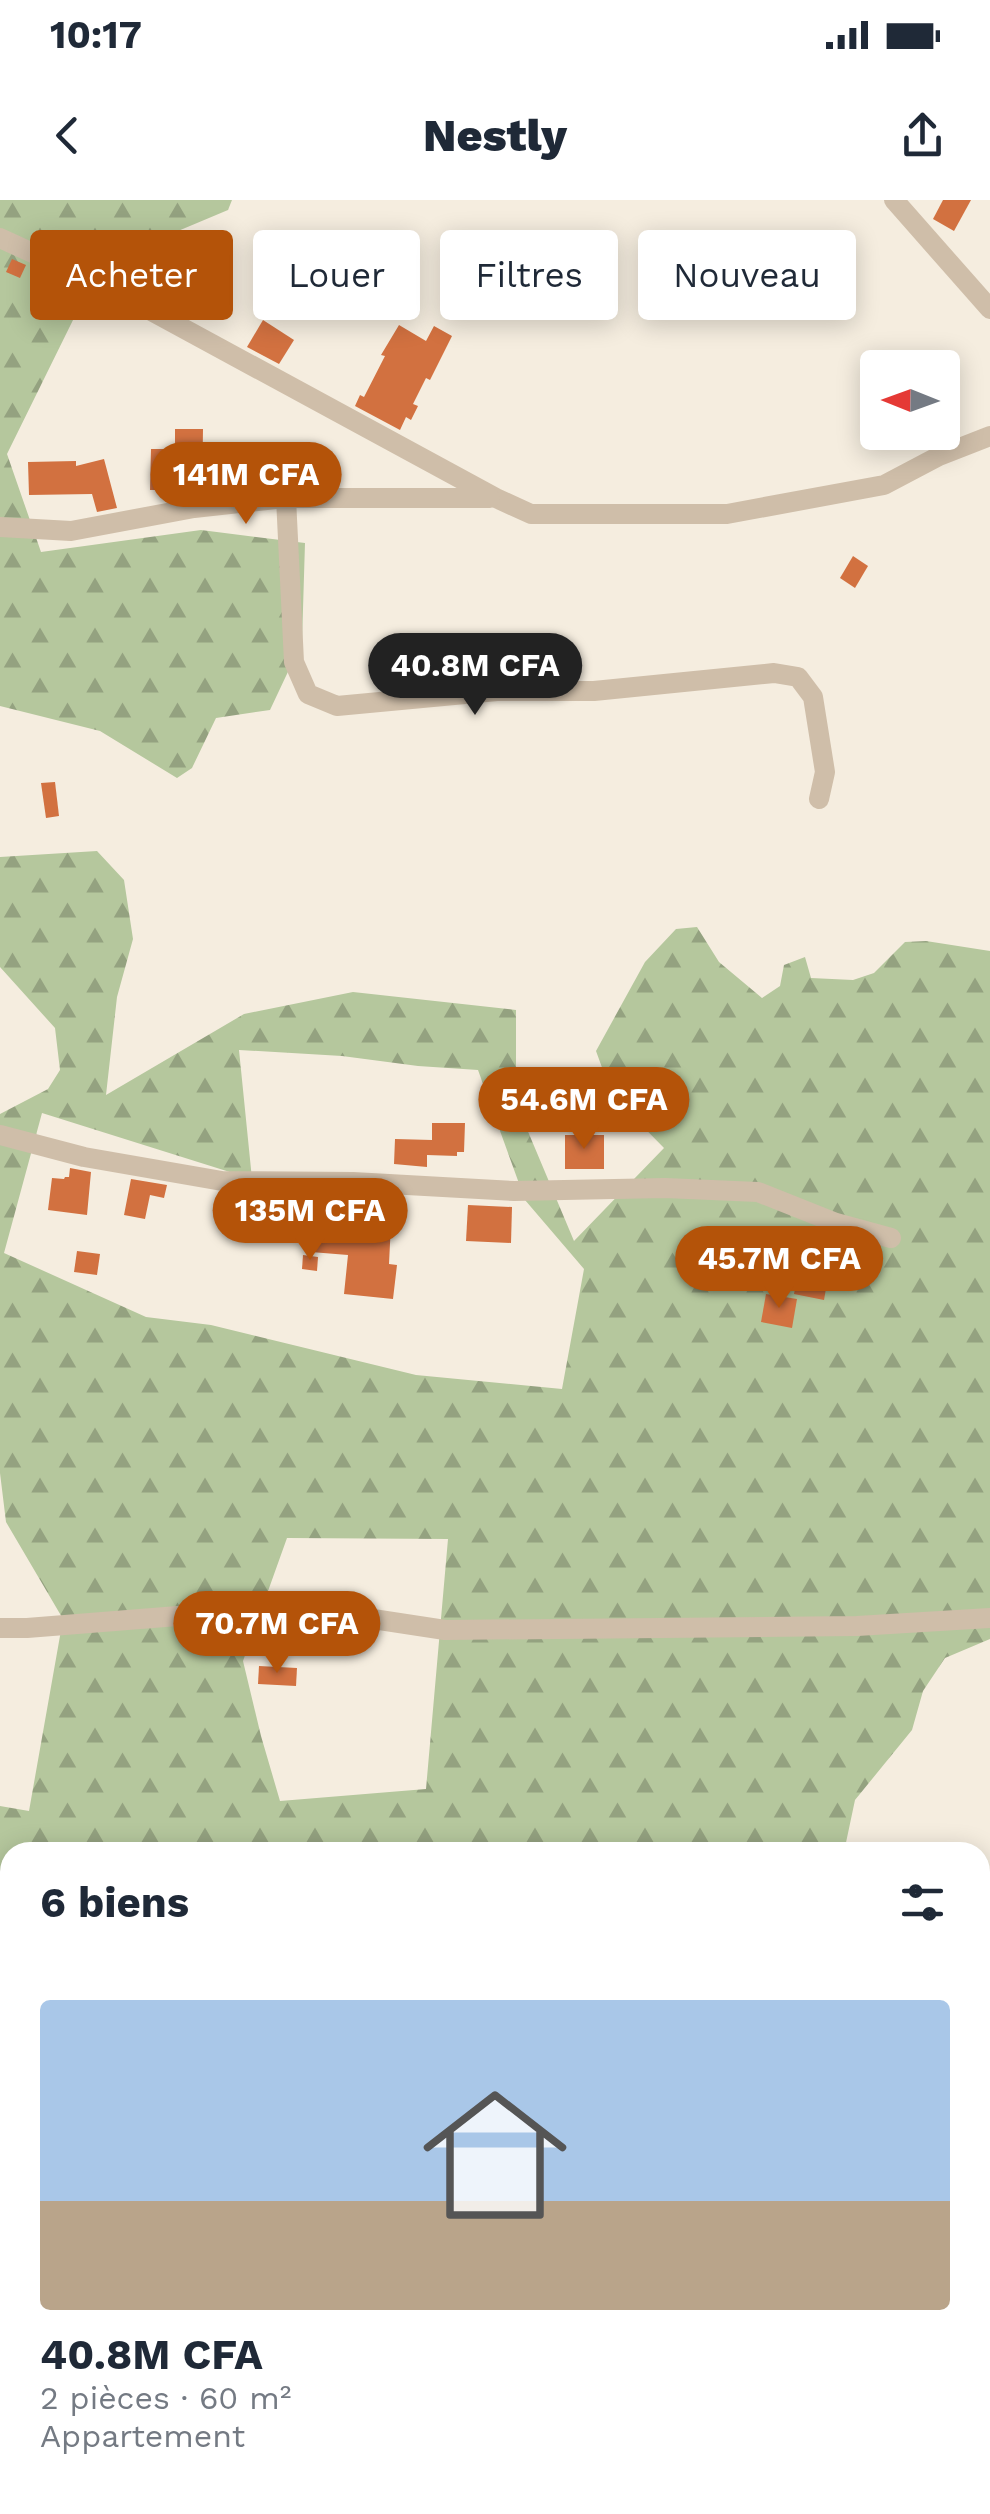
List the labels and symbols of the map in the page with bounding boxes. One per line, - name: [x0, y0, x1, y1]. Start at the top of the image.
- north arrow: [860, 350, 960, 450]
- pin: 141M CFA: [143, 442, 349, 527]
- pin: 40.8M CFA: [361, 633, 589, 718]
- pin: 54.6M CFA: [470, 1067, 698, 1152]
- pin: 135M CFA: [207, 1178, 413, 1263]
- pin: 45.7M CFA: [665, 1226, 893, 1311]
- pin: 70.7M CFA: [163, 1591, 391, 1676]

